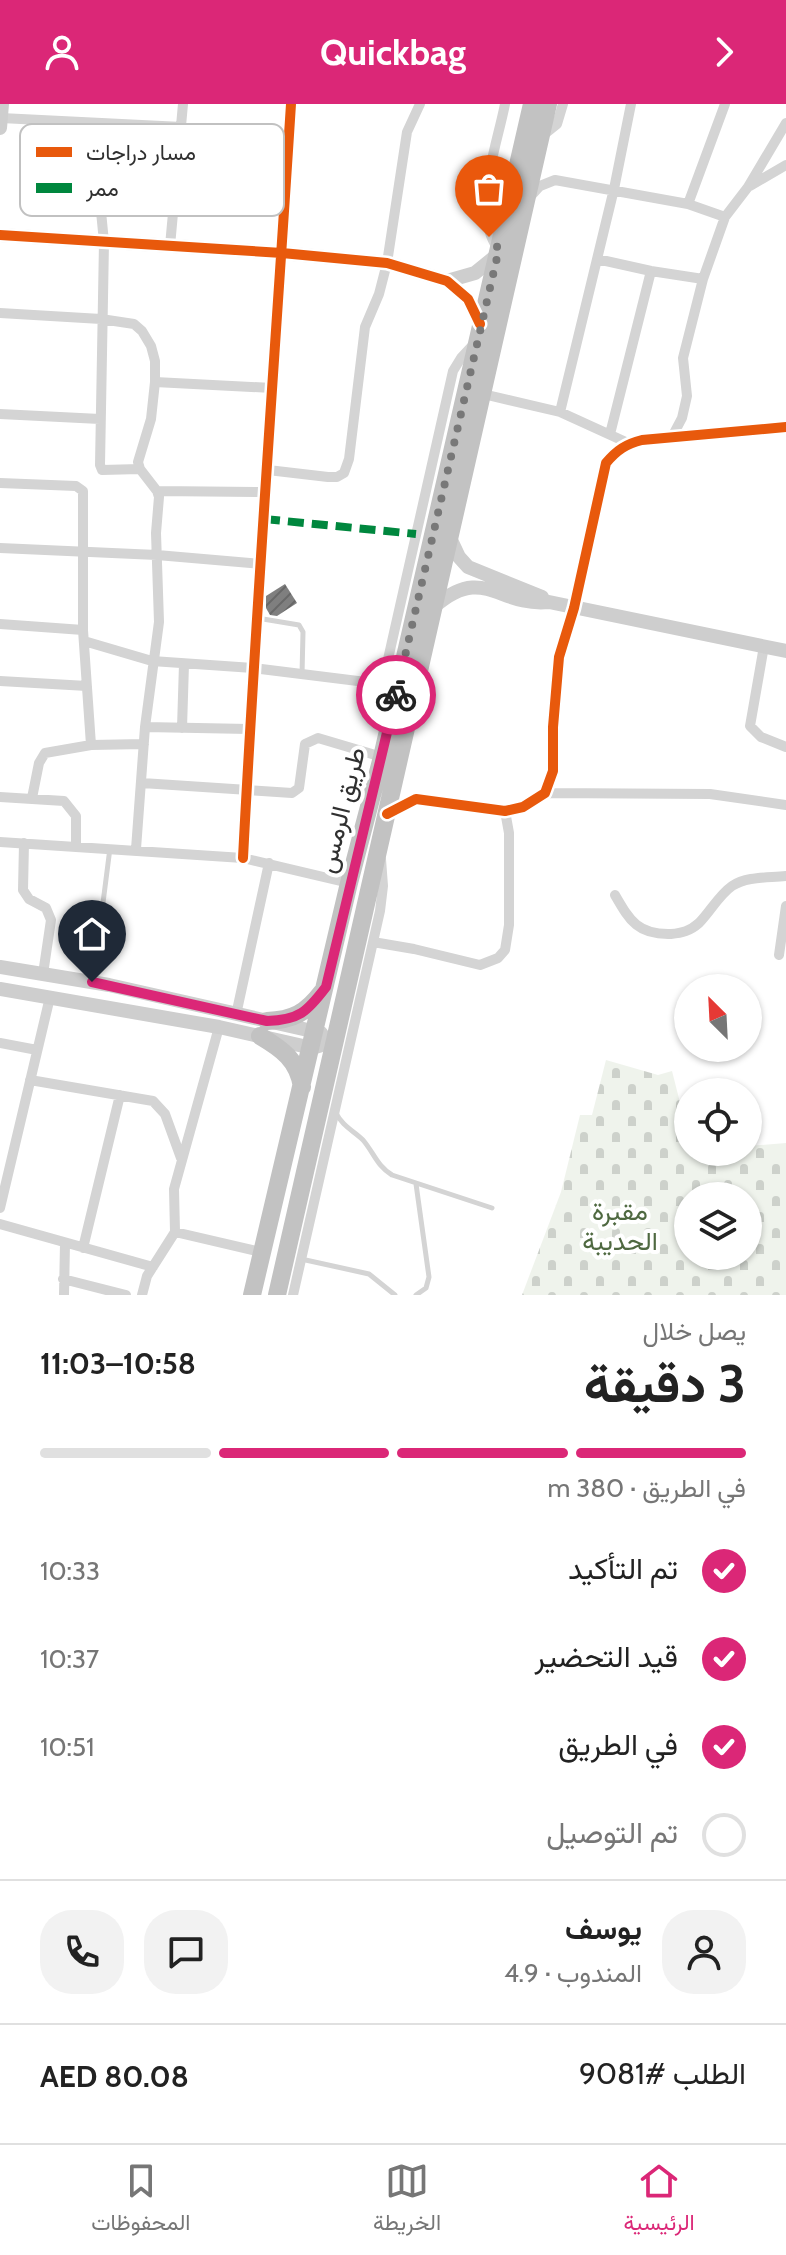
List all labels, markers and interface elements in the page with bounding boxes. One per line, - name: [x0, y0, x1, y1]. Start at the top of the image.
- icon: person: [40, 30, 84, 74]
- text: Quickbag: [320, 30, 466, 74]
- icon: forward: [702, 30, 746, 74]
- legend: [20, 124, 284, 216]
- text: مسار دراجات: [86, 139, 196, 166]
- pin: [455, 155, 523, 237]
- icon: bag: [467, 167, 511, 211]
- text: ممر: [85, 175, 119, 202]
- courier: [356, 655, 436, 735]
- icon: bike: [374, 673, 418, 717]
- street label: طريق الرمس: [310, 744, 372, 876]
- pin: [58, 900, 126, 982]
- icon: home: [70, 912, 114, 956]
- north arrow: [674, 974, 762, 1062]
- map controls: [674, 974, 762, 1270]
- button: locate: [674, 1078, 762, 1166]
- button: layers: [674, 1182, 762, 1270]
- park label: مقبرة الحديبة: [582, 1195, 658, 1257]
- text: يصل خلال: [643, 1315, 746, 1347]
- text: 10:58–11:03: [40, 1345, 196, 1382]
- text: 3 دقيقة: [584, 1352, 746, 1415]
- text: في الطريق · 380 m: [548, 1472, 746, 1504]
- icon: check: [702, 1549, 746, 1593]
- text: تم التأكيد: [568, 1550, 678, 1587]
- text: 10:33: [40, 1555, 100, 1587]
- icon: check: [702, 1637, 746, 1681]
- text: قيد التحضير: [535, 1638, 678, 1675]
- text: 10:37: [40, 1643, 99, 1675]
- icon: check: [702, 1725, 746, 1769]
- text: في الطريق: [558, 1726, 678, 1763]
- text: 10:51: [40, 1731, 95, 1763]
- text: تم التوصيل: [546, 1814, 678, 1851]
- button: phone: [40, 1910, 124, 1994]
- button: chat: [144, 1910, 228, 1994]
- text: يوسف: [565, 1910, 642, 1947]
- button: person: [662, 1910, 746, 1994]
- text: المندوب · 4.9: [504, 1957, 642, 1989]
- text: الطلب #9081: [579, 2055, 746, 2092]
- text: AED 80.08: [40, 2058, 189, 2095]
- tab: المحفوظات: [91, 2159, 190, 2242]
- tab: الخريطة: [373, 2159, 441, 2242]
- tab: الرئيسية: [624, 2159, 695, 2242]

